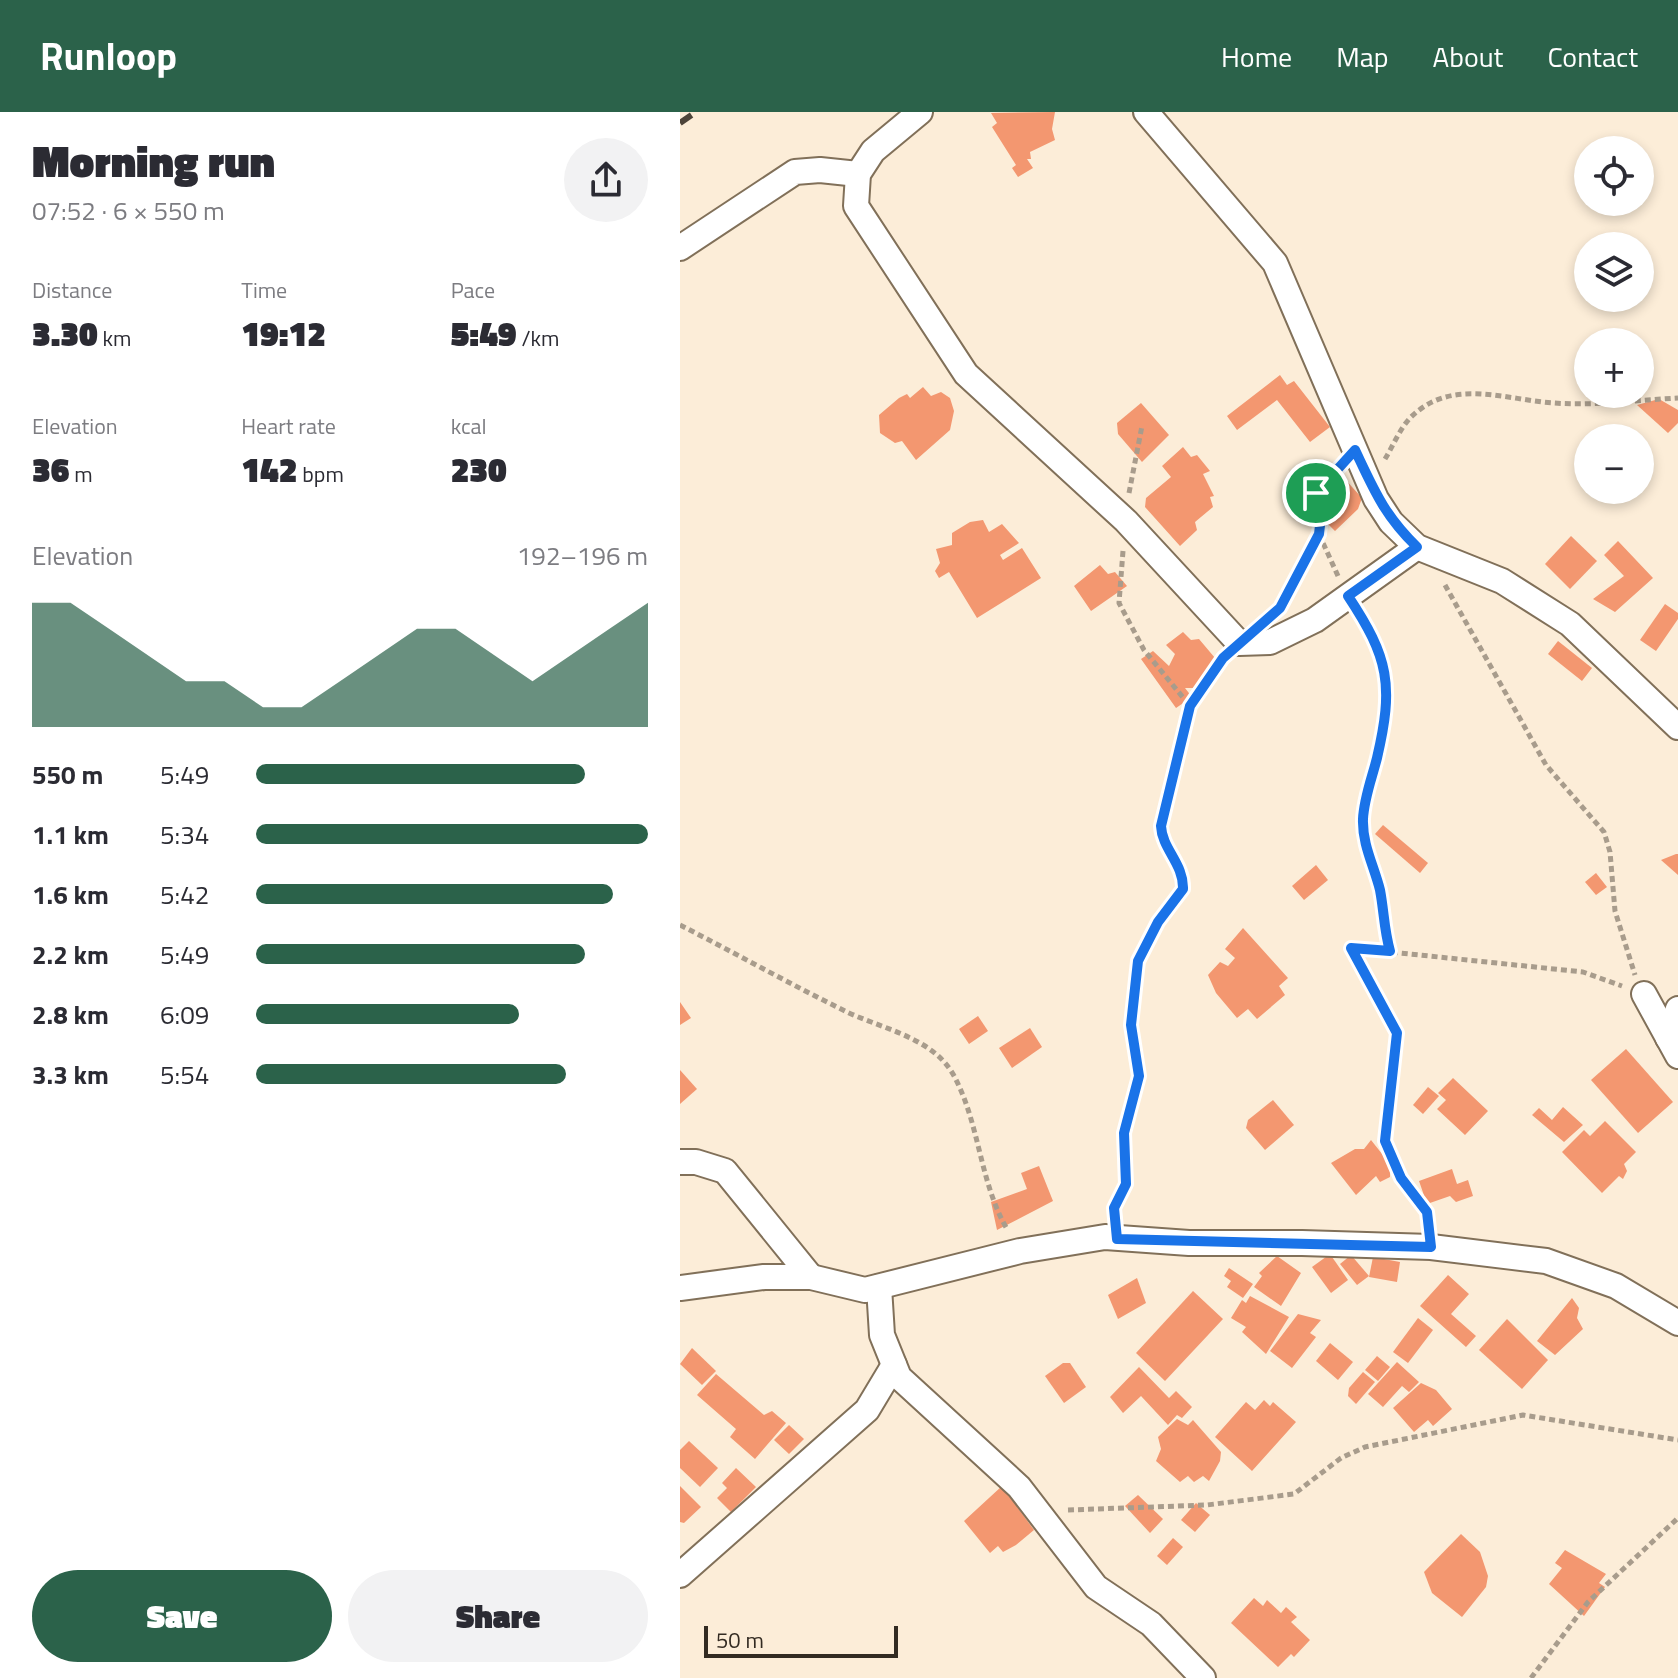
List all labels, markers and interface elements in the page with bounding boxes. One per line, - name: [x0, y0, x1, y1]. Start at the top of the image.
- text: Runloop: [40, 27, 177, 85]
- text: Home: [1221, 35, 1292, 78]
- text: Map: [1336, 35, 1389, 78]
- text: About: [1433, 35, 1503, 78]
- text: Contact: [1547, 35, 1638, 78]
- text: Morning run: [32, 127, 275, 194]
- map controls: [1574, 136, 1654, 504]
- button: locate: [1574, 136, 1654, 216]
- button: share: [564, 138, 648, 222]
- text: 07:52 · 6 × 550 m: [32, 191, 225, 230]
- button: layers: [1574, 232, 1654, 312]
- text: Distance: [32, 273, 112, 307]
- text: Time: [241, 273, 287, 307]
- text: Pace: [451, 273, 495, 307]
- text: 3.30: [32, 307, 98, 359]
- text: 19:12: [241, 307, 326, 359]
- text: 5:49: [451, 307, 517, 359]
- text: km: [98, 321, 131, 355]
- text: /km: [517, 321, 559, 355]
- button: +: [1574, 328, 1654, 408]
- text: Elevation: [32, 409, 118, 443]
- text: Heart rate: [241, 409, 336, 443]
- text: kcal: [451, 409, 487, 443]
- button: −: [1574, 424, 1654, 504]
- text: 36: [32, 443, 69, 495]
- text: 142: [241, 443, 297, 495]
- text: 230: [451, 443, 507, 495]
- text: m: [69, 457, 93, 491]
- text: bpm: [297, 457, 344, 491]
- pin: [1282, 459, 1350, 527]
- icon: arrive: [1294, 471, 1338, 515]
- text: Elevation: [32, 536, 133, 575]
- text: 192–196 m: [517, 536, 648, 575]
- text: 550 m: [32, 755, 103, 794]
- text: 5:49: [160, 755, 209, 794]
- text: 1.1 km: [32, 815, 109, 854]
- text: 5:34: [160, 815, 209, 854]
- text: 1.6 km: [32, 875, 109, 914]
- text: 5:42: [160, 875, 209, 914]
- text: 2.2 km: [32, 935, 109, 974]
- text: 5:49: [160, 935, 209, 974]
- text: 2.8 km: [32, 995, 109, 1034]
- text: 6:09: [160, 995, 209, 1034]
- text: 3.3 km: [32, 1055, 109, 1094]
- text: 5:54: [160, 1055, 209, 1094]
- button: Save: [32, 1570, 332, 1662]
- button: Share: [348, 1570, 648, 1662]
- scale bar: [704, 1622, 898, 1658]
- text: 50 m: [716, 1623, 764, 1657]

